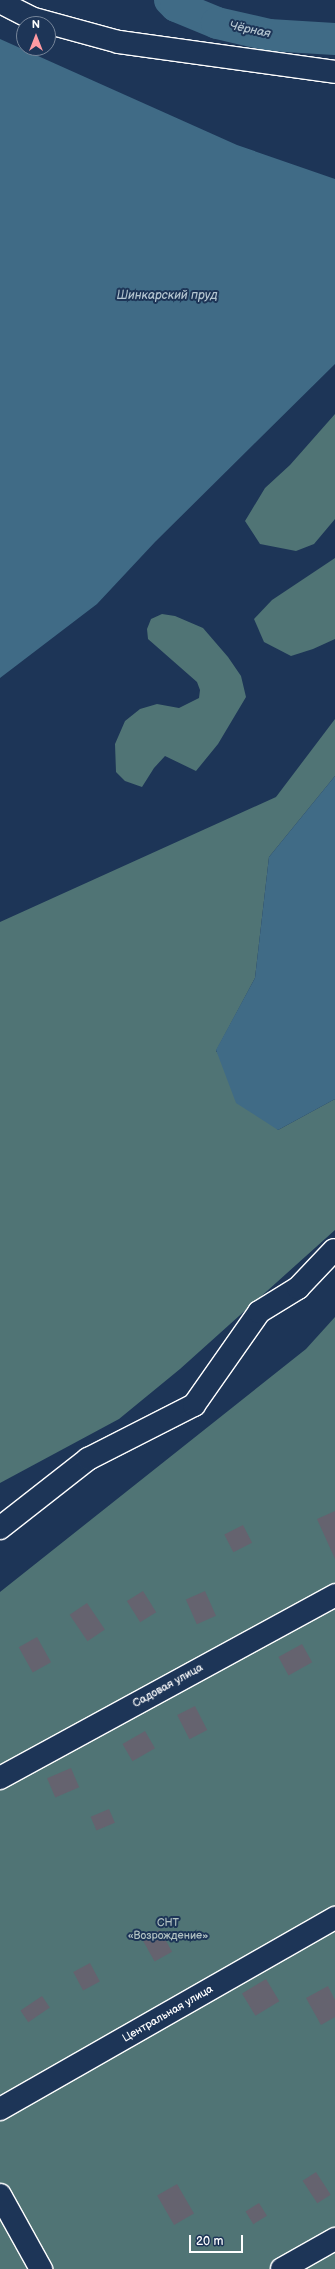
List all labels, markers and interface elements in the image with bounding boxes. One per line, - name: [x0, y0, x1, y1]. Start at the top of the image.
- north arrow: [16, 16, 56, 56]
- text: N: [32, 18, 40, 31]
- water label: Чёрная: [228, 19, 272, 41]
- water label: Шинкарский пруд: [116, 289, 218, 303]
- street label: Садовая улица: [131, 1661, 205, 1711]
- park label: СНТ «Возрождение»: [128, 1917, 208, 1943]
- street label: Центральная улица: [120, 1983, 216, 2045]
- scale bar: [191, 2227, 245, 2253]
- text: 20 m: [196, 2234, 223, 2249]

